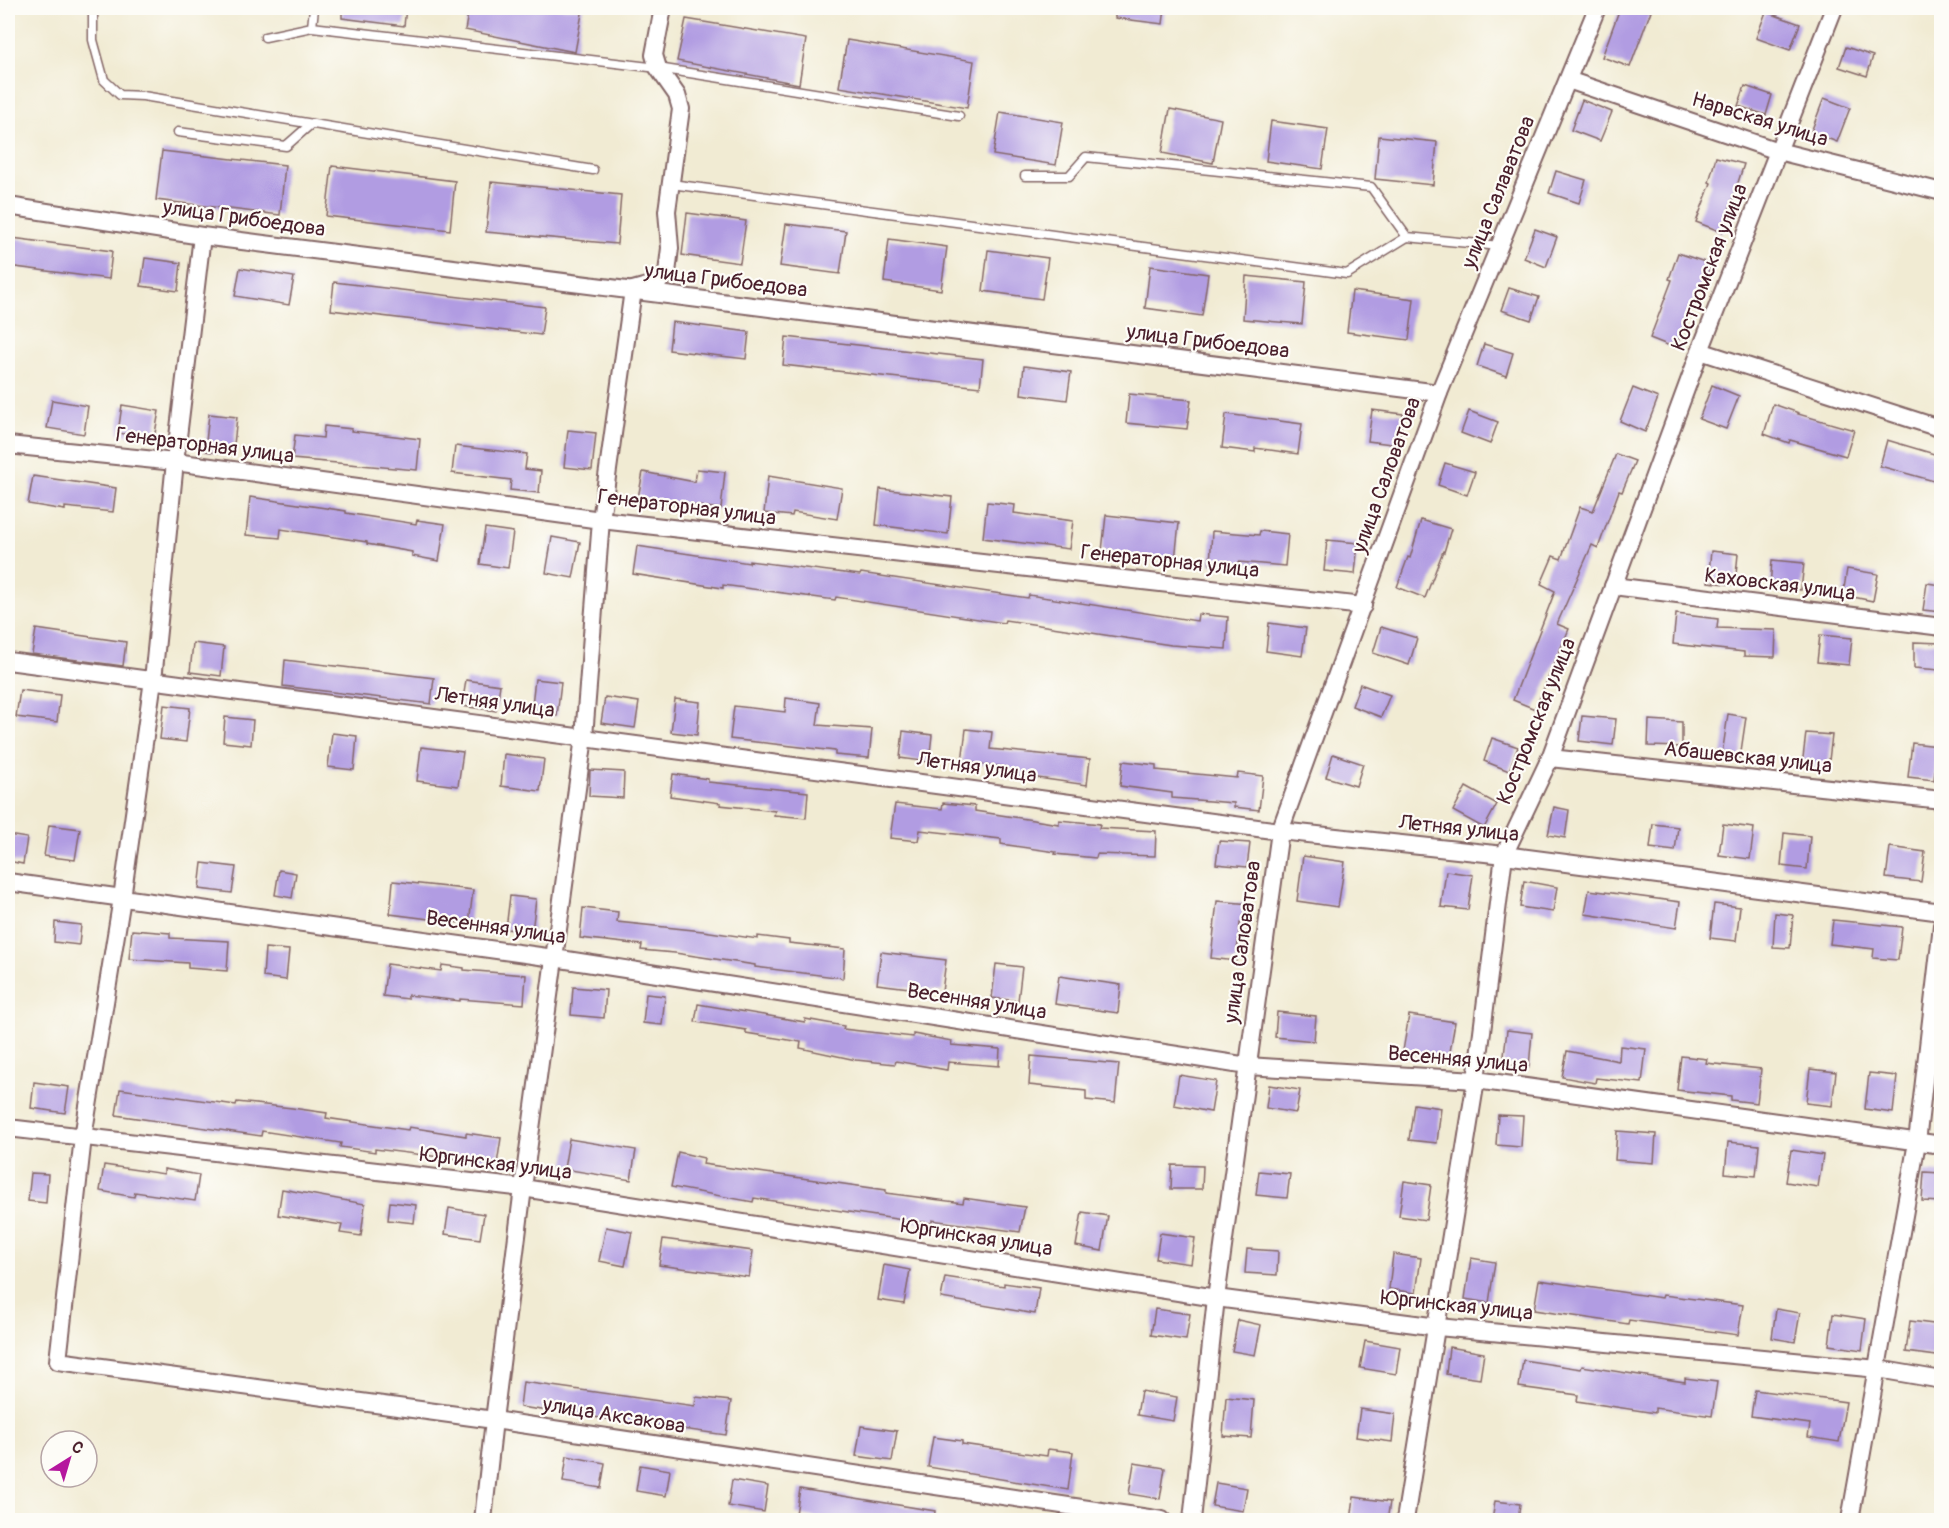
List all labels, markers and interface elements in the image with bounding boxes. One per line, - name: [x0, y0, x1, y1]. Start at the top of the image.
- street label: Нарвская улица: [1688, 86, 1831, 153]
- street label: улица Салаватова: [1455, 112, 1541, 273]
- street label: Костромская улица: [1665, 180, 1754, 355]
- street label: улица Грибоедова: [160, 194, 327, 243]
- street label: улица Грибоедова: [642, 257, 809, 304]
- street label: улица Грибоедова: [1124, 318, 1291, 365]
- street label: улица Саловатова: [1345, 394, 1427, 558]
- street label: Генераторная улица: [114, 421, 296, 470]
- street label: Генераторная улица: [596, 483, 778, 532]
- street label: Генераторная улица: [1079, 539, 1261, 584]
- street label: Каховская улица: [1703, 562, 1857, 607]
- street label: Костромская улица: [1491, 634, 1582, 808]
- street label: Летняя улица: [432, 681, 556, 724]
- street label: Абашевская улица: [1662, 735, 1833, 780]
- street label: Летняя улица: [914, 746, 1038, 789]
- street label: Летняя улица: [1397, 809, 1520, 848]
- street label: улица Саловатова: [1218, 859, 1267, 1026]
- street label: Весенняя улица: [424, 904, 568, 951]
- street label: Весенняя улица: [905, 977, 1049, 1026]
- street label: Весенняя улица: [1387, 1040, 1529, 1079]
- street label: Юргинская улица: [418, 1141, 573, 1186]
- street label: Юргинская улица: [899, 1212, 1055, 1263]
- street label: Юргинская улица: [1379, 1284, 1534, 1327]
- street label: улица Аксакова: [540, 1391, 687, 1440]
- north arrow: [39, 1429, 99, 1489]
- text: С: [67, 1437, 87, 1459]

